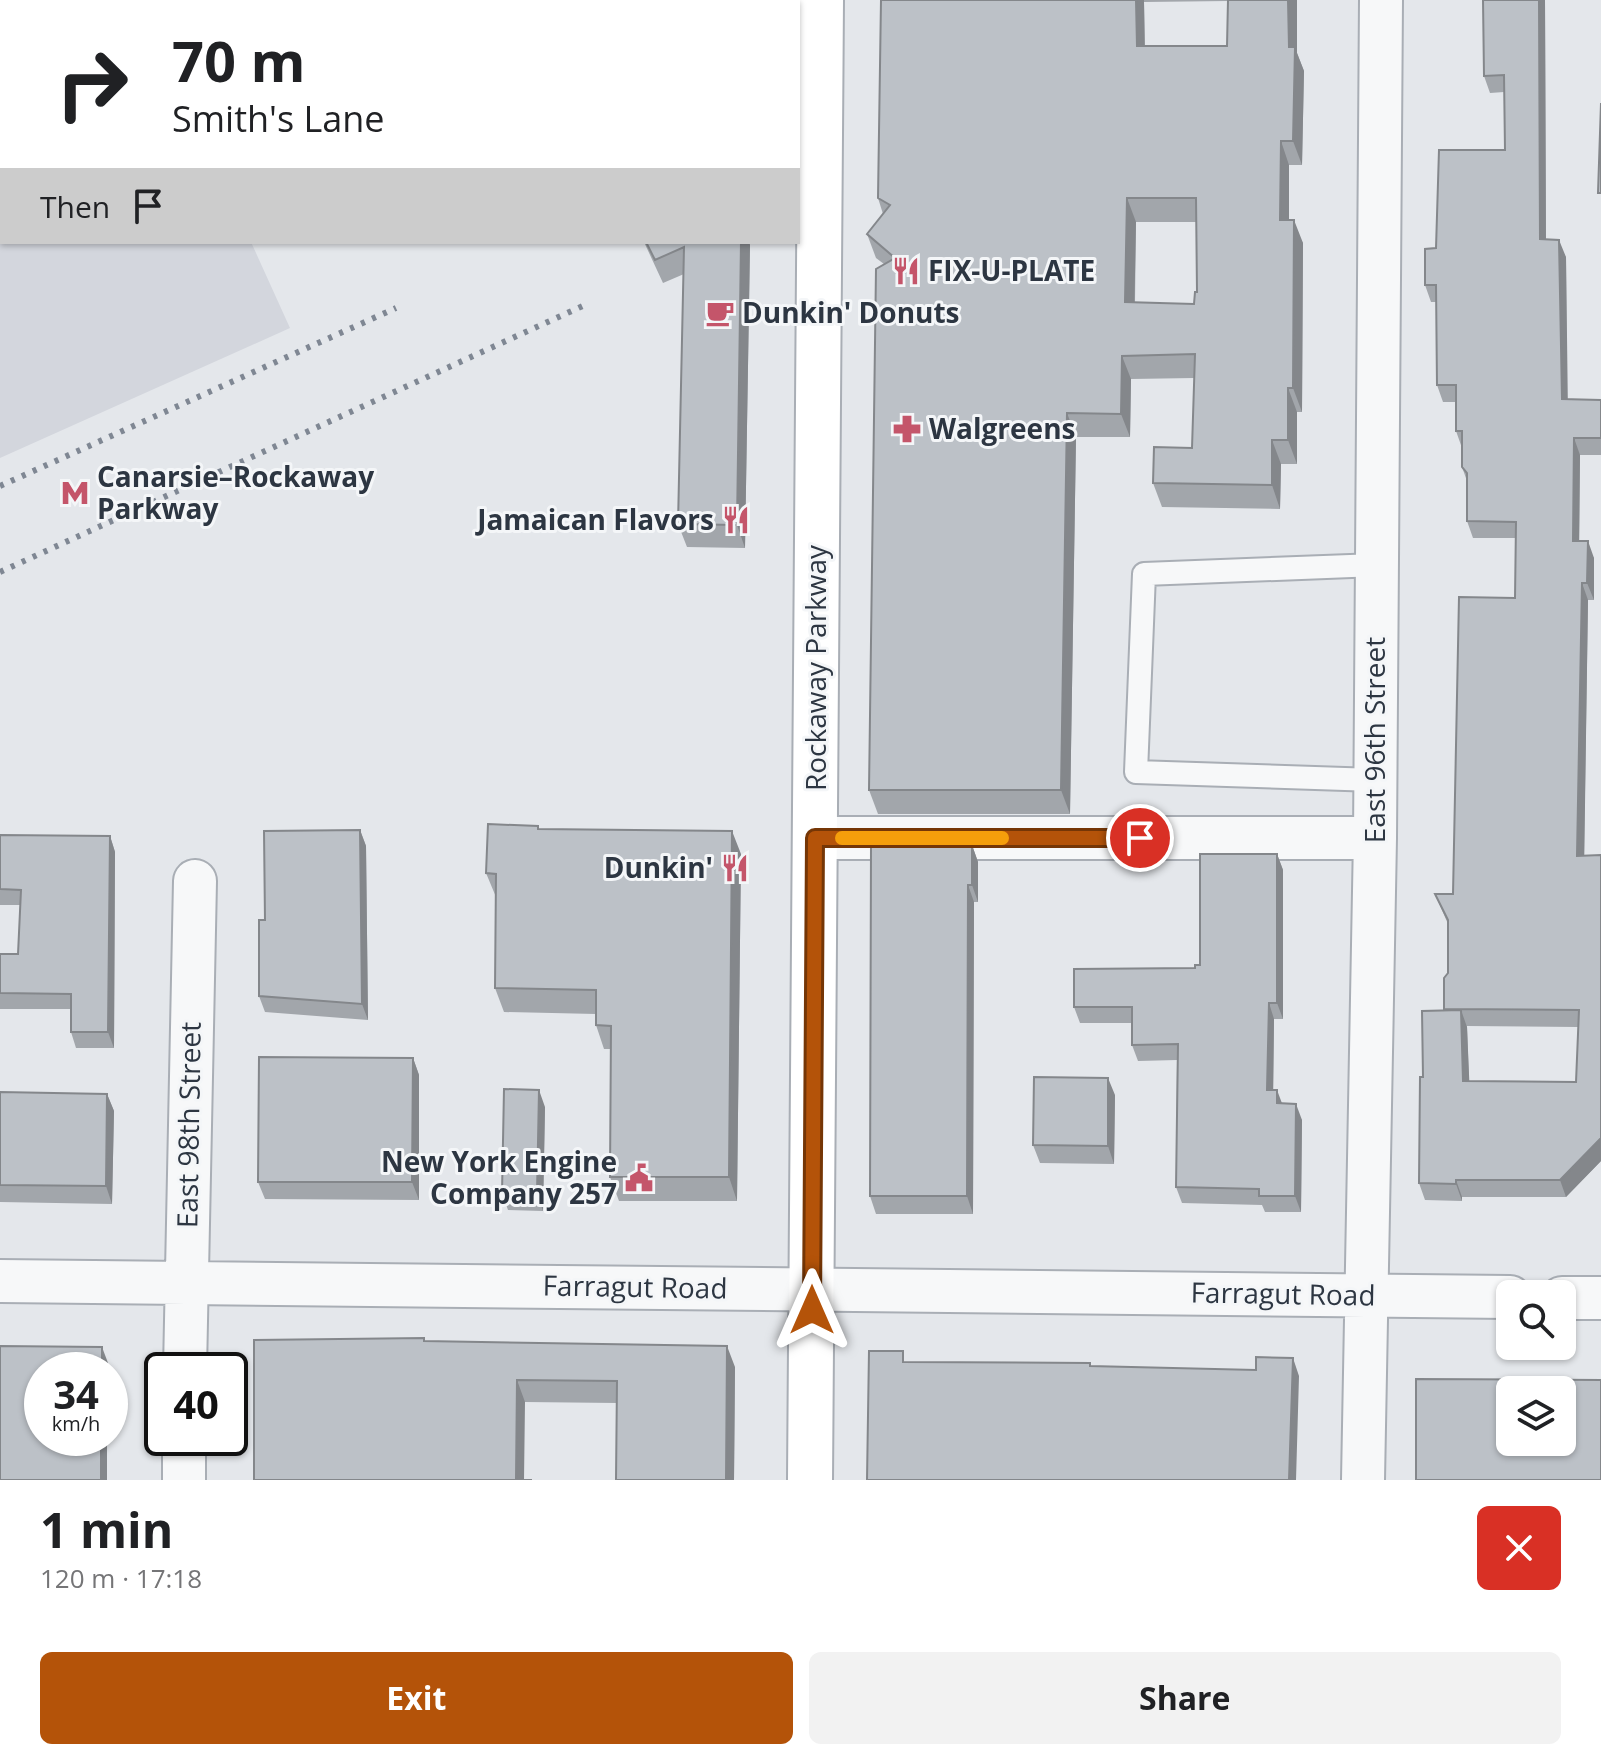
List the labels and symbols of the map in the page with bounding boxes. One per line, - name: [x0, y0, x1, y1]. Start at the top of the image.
- place label: FIX-U-PLATE: [928, 251, 1095, 289]
- restaurant icon: FIX-U-PLATE: [891, 256, 921, 286]
- place label: Dunkin' Donuts: [742, 293, 960, 331]
- cafe icon: Dunkin' Donuts: [705, 298, 735, 328]
- place label: Walgreens: [929, 409, 1075, 447]
- pharmacy icon: Walgreens: [892, 414, 922, 444]
- place label: Canarsie–Rockaway Parkway: [97, 457, 374, 527]
- metro station icon: Canarsie–Rockaway Parkway: [60, 478, 90, 508]
- place label: Jamaican Flavors: [474, 500, 714, 538]
- restaurant icon: Jamaican Flavors: [721, 505, 751, 535]
- street label: Rockaway Parkway: [796, 544, 834, 791]
- street label: East 96th Street: [1355, 637, 1393, 843]
- pin: [1106, 804, 1174, 872]
- place label: Dunkin': [604, 848, 713, 886]
- restaurant icon: Dunkin': [720, 853, 750, 883]
- street label: East 98th Street: [167, 1021, 209, 1228]
- place label: New York Engine Company 257: [381, 1142, 617, 1212]
- public building icon: New York Engine Company 257: [624, 1163, 654, 1193]
- street label: Farragut Road: [542, 1265, 728, 1307]
- position arrow: [770, 1268, 854, 1352]
- street label: Farragut Road: [1190, 1272, 1376, 1314]
- speed limit sign: 40: [144, 1352, 248, 1456]

